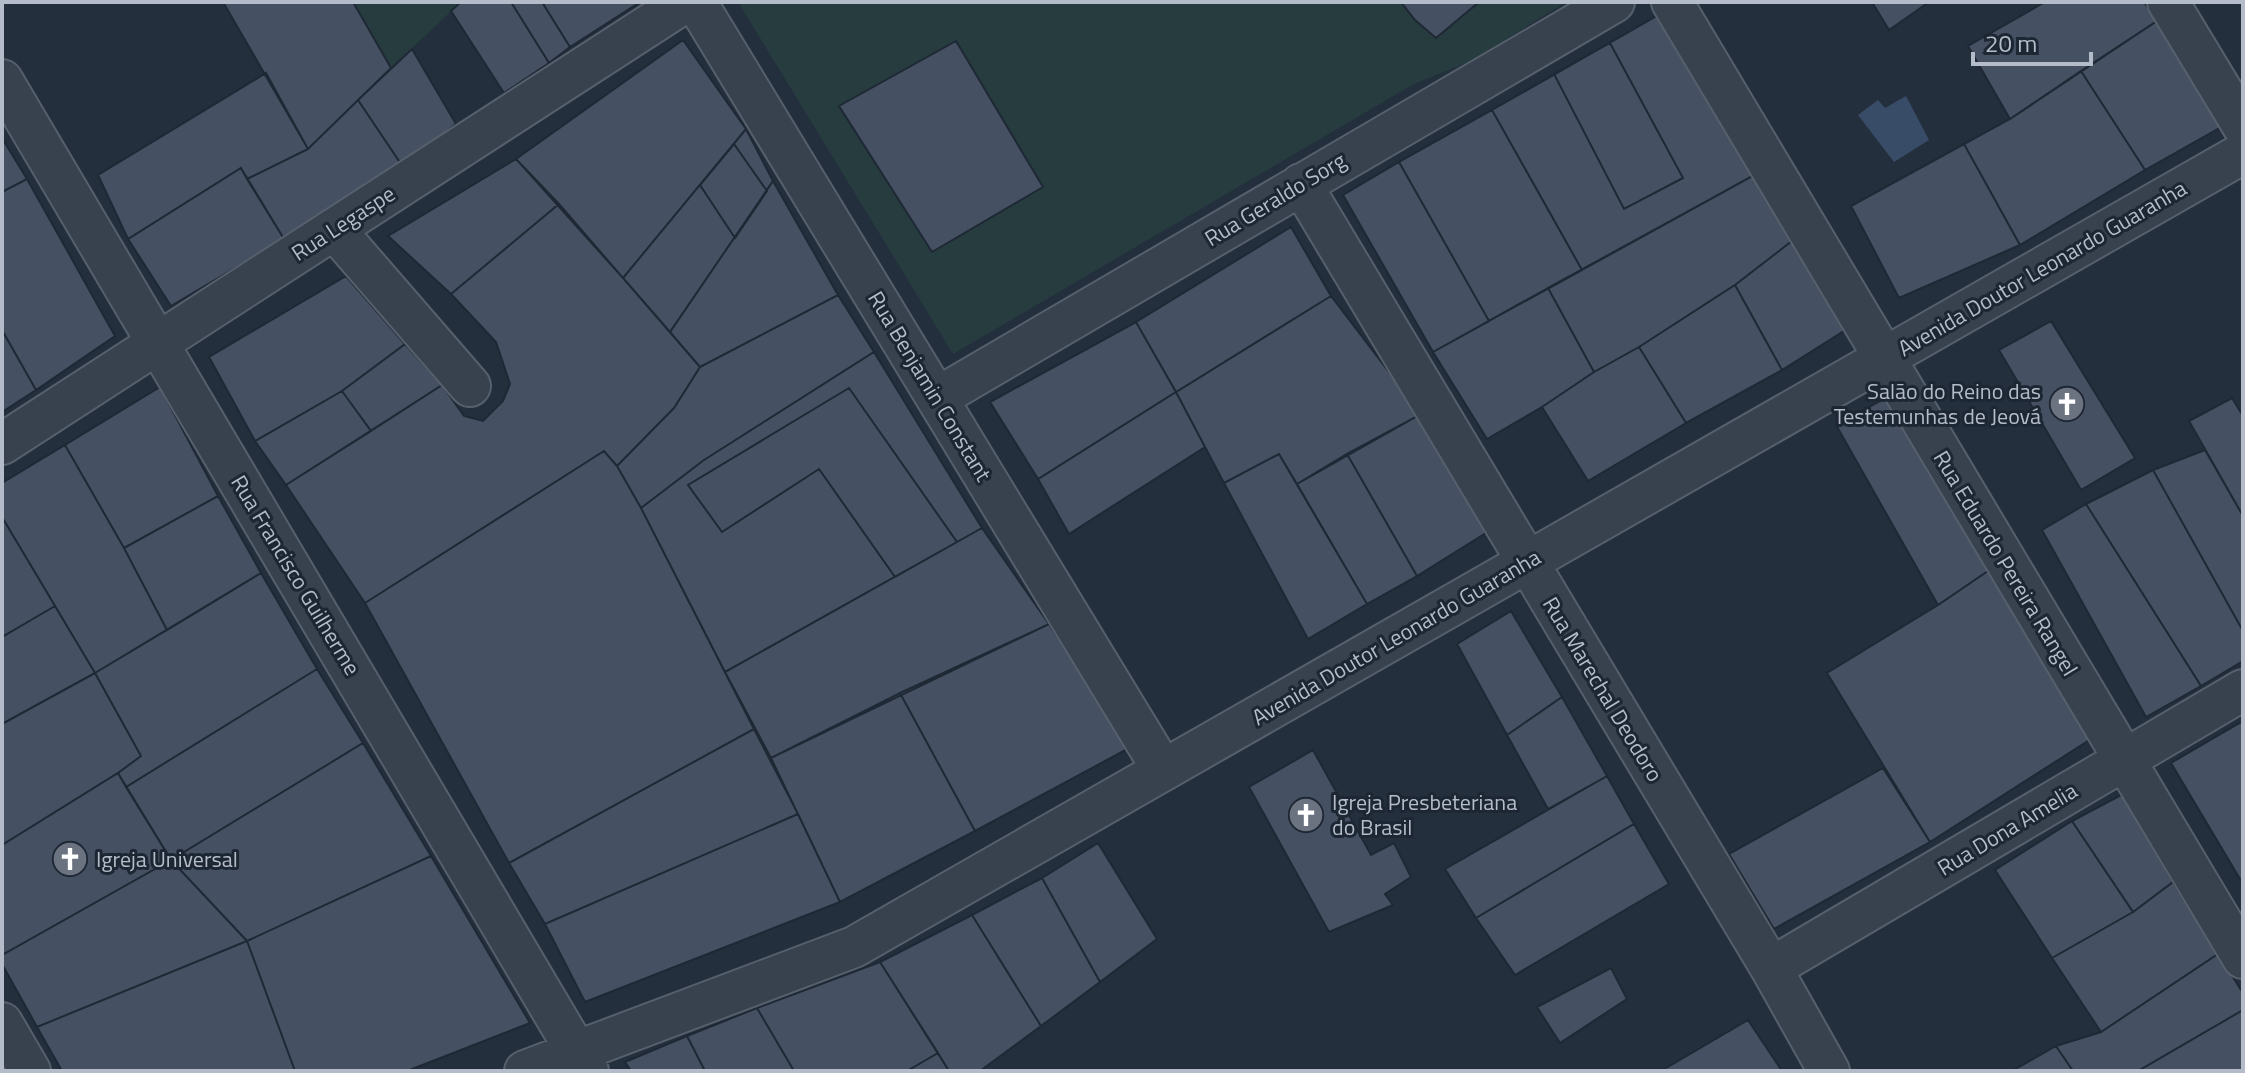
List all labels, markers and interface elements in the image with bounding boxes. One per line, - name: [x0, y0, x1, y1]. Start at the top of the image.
- scale bar: [1973, 16, 2091, 66]
- text: 20 m: [1985, 25, 2037, 61]
- street label: Rua Geraldo Sorg: [1198, 143, 1352, 255]
- street label: Avenida Doutor Leonardo Guaranha: [1891, 171, 2193, 365]
- street label: Rua Legaspe: [284, 177, 402, 269]
- street label: Rua Benjamin Constant: [860, 284, 1001, 488]
- place label: Salão do Reino das Testemunhas de Jeová: [1834, 374, 2041, 433]
- church icon: Salão do Reino das Testemunhas de Jeová: [2048, 385, 2086, 423]
- street label: Rua Eduardo Pereira Rangel: [1925, 444, 2087, 682]
- street label: Rua Francisco Guilherme: [223, 468, 369, 682]
- street label: Avenida Doutor Leonardo Guaranha: [1245, 540, 1547, 734]
- street label: Rua Marechal Deodoro: [1534, 590, 1672, 788]
- street label: Rua Dona Amelia: [1931, 774, 2083, 884]
- place label: Igreja Presbeteriana do Brasil: [1332, 785, 1517, 844]
- church icon: Igreja Presbeteriana do Brasil: [1287, 796, 1325, 834]
- church icon: Igreja Universal: [51, 840, 89, 878]
- place label: Igreja Universal: [96, 842, 238, 876]

